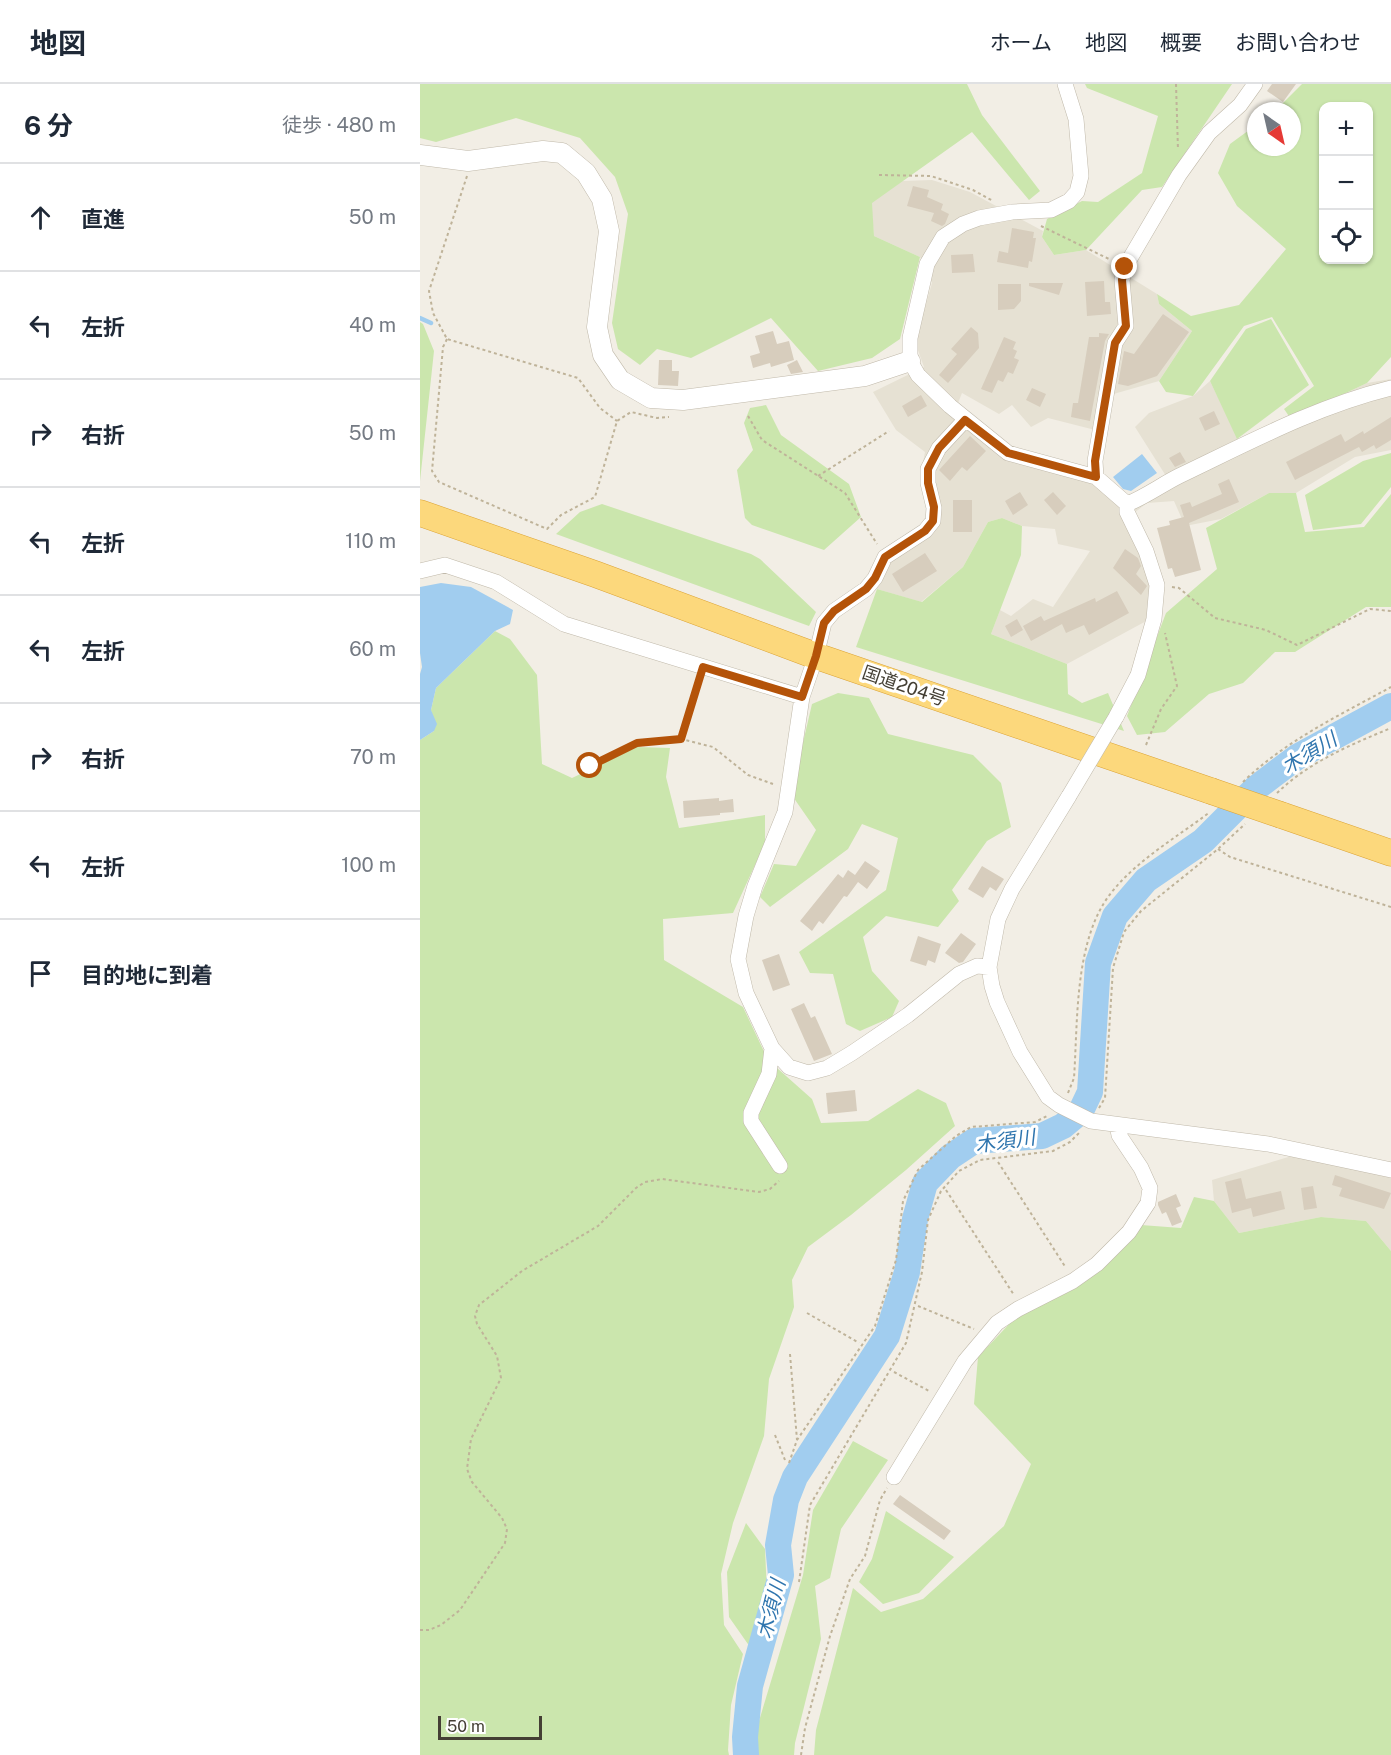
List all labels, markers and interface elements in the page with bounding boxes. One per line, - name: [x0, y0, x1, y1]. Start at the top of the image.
- text: 地図: [30, 26, 86, 59]
- text: ホーム: [990, 30, 1052, 55]
- text: 地図: [1085, 30, 1127, 55]
- text: 概要: [1160, 30, 1202, 55]
- text: お問い合わせ: [1235, 30, 1361, 55]
- north arrow: [1247, 102, 1301, 156]
- map controls: [1319, 102, 1373, 264]
- button: +: [1319, 102, 1373, 156]
- text: 6 分: [24, 110, 73, 141]
- text: 徒歩 · 480 m: [282, 113, 396, 137]
- button: −: [1319, 156, 1373, 210]
- icon: ahead: [24, 201, 57, 234]
- text: 50 m: [349, 205, 396, 229]
- text: 直進: [81, 206, 125, 232]
- button: locate: [1319, 210, 1373, 264]
- route end: [1111, 253, 1137, 279]
- icon: left: [24, 309, 57, 342]
- text: 40 m: [349, 313, 396, 337]
- text: 左折: [81, 314, 125, 340]
- icon: right: [24, 417, 57, 450]
- text: 50 m: [349, 421, 396, 445]
- text: 右折: [81, 422, 125, 448]
- icon: left: [24, 525, 57, 558]
- text: 110 m: [345, 529, 396, 553]
- text: 左折: [81, 530, 125, 556]
- icon: left: [24, 633, 57, 666]
- text: 60 m: [349, 637, 396, 661]
- text: 左折: [81, 638, 125, 664]
- street label: 国道204号: [860, 661, 949, 710]
- water label: 木須川: [1277, 726, 1343, 779]
- icon: right: [24, 741, 57, 774]
- text: 70 m: [350, 745, 396, 769]
- text: 右折: [81, 746, 125, 772]
- route start: [576, 752, 602, 778]
- icon: left: [24, 849, 57, 882]
- text: 100 m: [341, 853, 396, 877]
- text: 左折: [81, 854, 125, 880]
- icon: arrive: [24, 957, 57, 990]
- text: 目的地に到着: [81, 962, 213, 988]
- water label: 木須川: [974, 1125, 1038, 1157]
- water label: 木須川: [752, 1575, 790, 1641]
- scale bar: [438, 1713, 542, 1740]
- text: 50 m: [447, 1717, 485, 1736]

